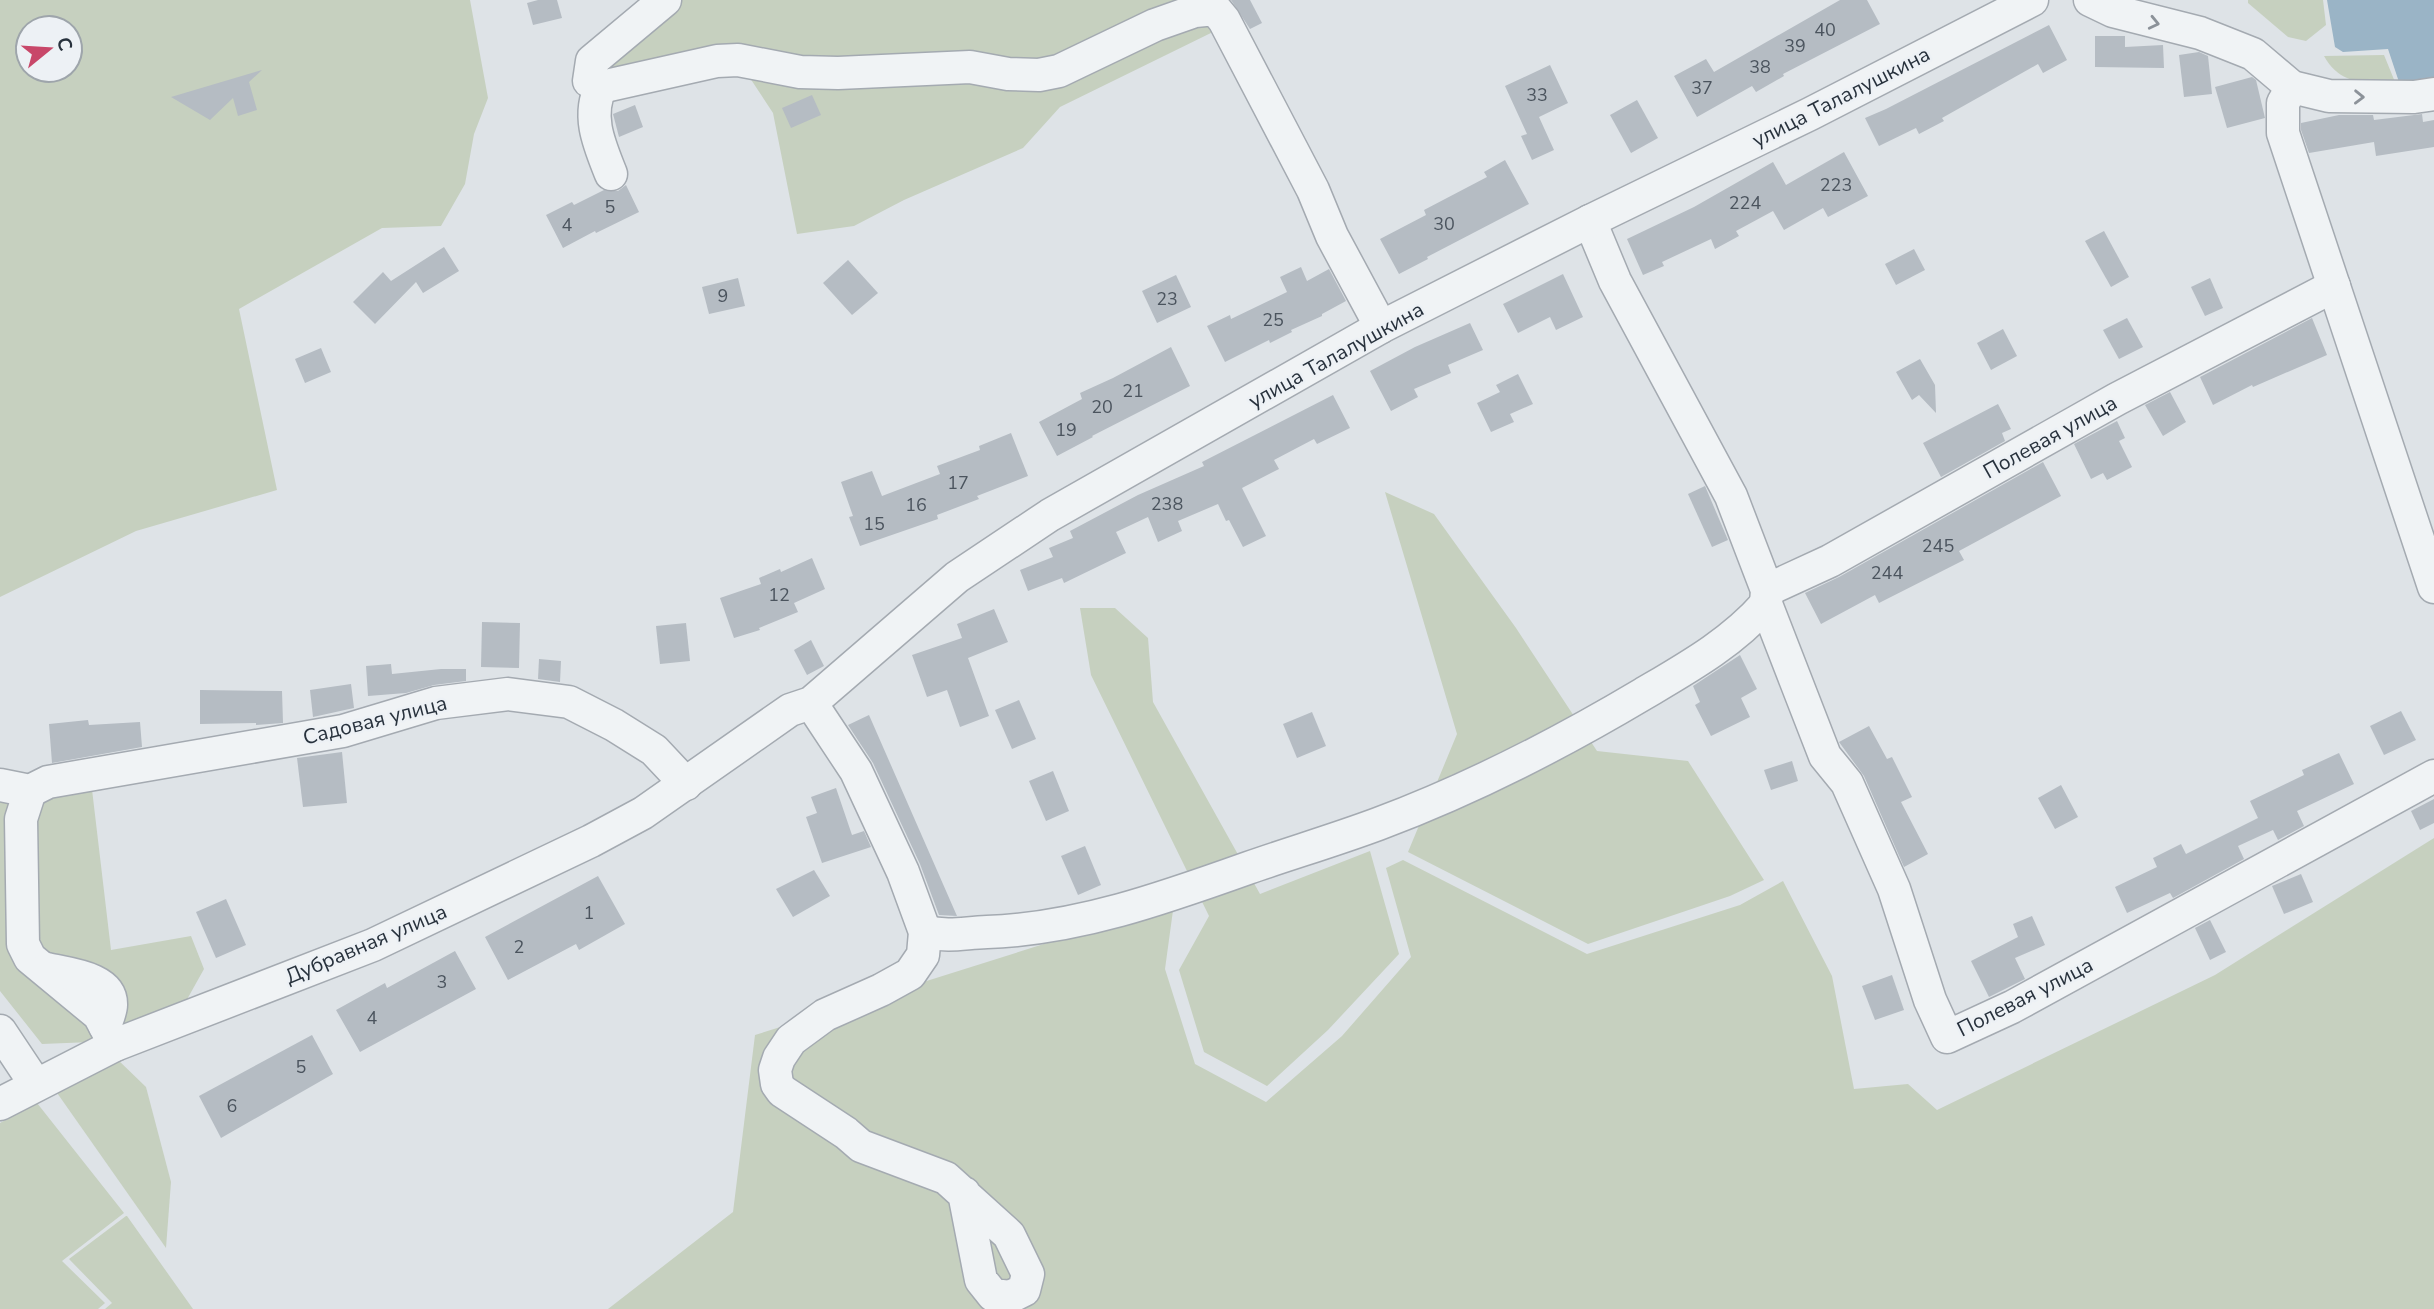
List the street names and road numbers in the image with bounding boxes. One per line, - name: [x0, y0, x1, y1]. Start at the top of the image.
- street label: улица Талалушкина: [1747, 40, 1935, 154]
- street label: улица Талалушкина: [1243, 295, 1429, 415]
- street label: Полевая улица: [1978, 389, 2122, 485]
- street label: Садовая улица: [300, 689, 450, 751]
- street label: Дубравная улица: [281, 897, 451, 991]
- street label: Полевая улица: [1952, 951, 2098, 1043]

